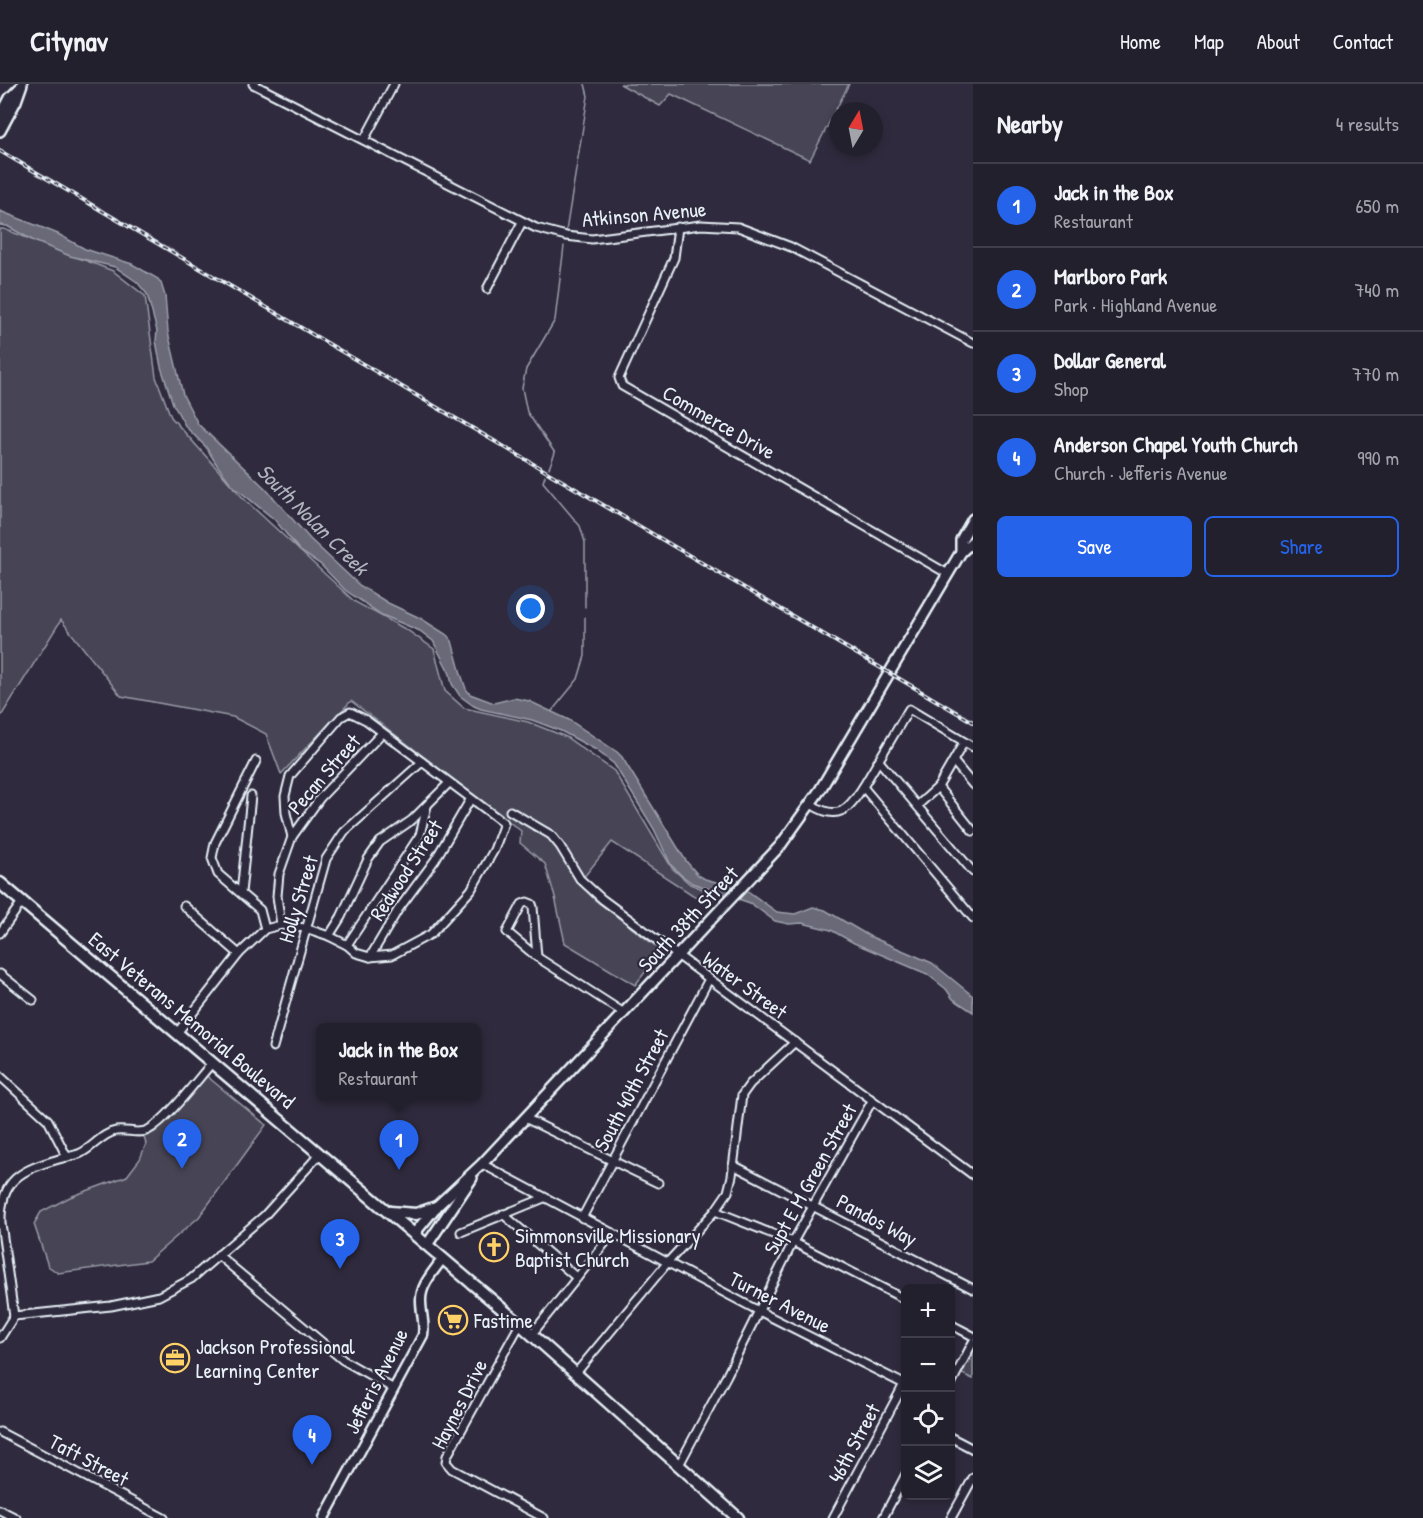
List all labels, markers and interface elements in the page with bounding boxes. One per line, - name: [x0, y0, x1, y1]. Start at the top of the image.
- text: Citynav: [30, 22, 108, 60]
- text: Home: [1120, 27, 1161, 56]
- text: Map: [1194, 27, 1224, 56]
- text: About: [1257, 27, 1300, 56]
- text: Contact: [1333, 27, 1393, 56]
- north arrow: [829, 102, 883, 156]
- text: Nearby: [997, 106, 1063, 141]
- text: 4 results: [1336, 110, 1399, 137]
- text: Jack in the Box: [1054, 177, 1174, 207]
- text: 1: [1013, 192, 1020, 219]
- text: 650 m: [1355, 192, 1399, 219]
- street label: Atkinson Avenue: [581, 194, 707, 234]
- text: Restaurant: [1054, 207, 1133, 234]
- text: Marlboro Park: [1054, 261, 1167, 291]
- text: 2: [1012, 276, 1021, 303]
- text: 740 m: [1354, 276, 1399, 303]
- text: Park · Highland Avenue: [1054, 291, 1217, 318]
- text: Dollar General: [1054, 345, 1166, 375]
- text: 3: [1012, 360, 1021, 387]
- text: 770 m: [1352, 360, 1399, 387]
- text: Shop: [1054, 375, 1088, 402]
- street label: Commerce Drive: [657, 378, 781, 466]
- text: Anderson Chapel Youth Church: [1054, 429, 1297, 459]
- text: 4: [1013, 444, 1020, 471]
- text: 990 m: [1357, 444, 1399, 471]
- water label: South Nolan Creek: [250, 456, 377, 583]
- text: Church · Jefferis Avenue: [1054, 459, 1227, 486]
- button: Save: [997, 516, 1192, 577]
- button: Share: [1204, 516, 1399, 577]
- your location: [516, 594, 545, 623]
- street label: Pecan Street: [281, 727, 368, 821]
- street label: Redwood Street: [363, 813, 450, 926]
- street label: Holly Street: [271, 851, 325, 946]
- street label: South 38th Street: [631, 859, 745, 978]
- street label: East Veterans Memorial Boulevard: [83, 925, 301, 1115]
- street label: Water Street: [697, 944, 794, 1026]
- popup: [316, 1023, 481, 1101]
- street label: South 40th Street: [587, 1023, 676, 1156]
- text: Jack in the Box: [339, 1034, 458, 1064]
- text: Restaurant: [339, 1064, 417, 1091]
- street label: Supt E M Green Street: [756, 1098, 864, 1260]
- pin: 2: [162, 1120, 201, 1169]
- pin: 1: [380, 1120, 418, 1170]
- street label: Pandos Way: [832, 1187, 923, 1253]
- pin: 3: [320, 1220, 360, 1269]
- place label: Simmonsville Missionary Baptist Church: [515, 1221, 701, 1274]
- church icon: Simmonsville Missionary Baptist Church: [478, 1231, 510, 1263]
- street label: Turner Avenue: [724, 1264, 836, 1340]
- map controls: [901, 1284, 955, 1500]
- button: +: [901, 1284, 955, 1338]
- supermarket icon: Fastime: [437, 1304, 469, 1336]
- place label: Fastime: [473, 1306, 533, 1335]
- street label: Jefferis Avenue: [337, 1323, 415, 1439]
- place label: Jackson Professional Learning Center: [196, 1332, 355, 1385]
- button: −: [901, 1338, 955, 1392]
- office icon: Jackson Professional Learning Center: [159, 1342, 191, 1374]
- street label: Haynes Drive: [424, 1354, 494, 1454]
- button: locate: [901, 1392, 955, 1446]
- street label: 46th Street: [821, 1398, 887, 1488]
- pin: 4: [292, 1416, 332, 1465]
- street label: Taft Street: [44, 1427, 135, 1493]
- button: layers: [901, 1446, 955, 1500]

